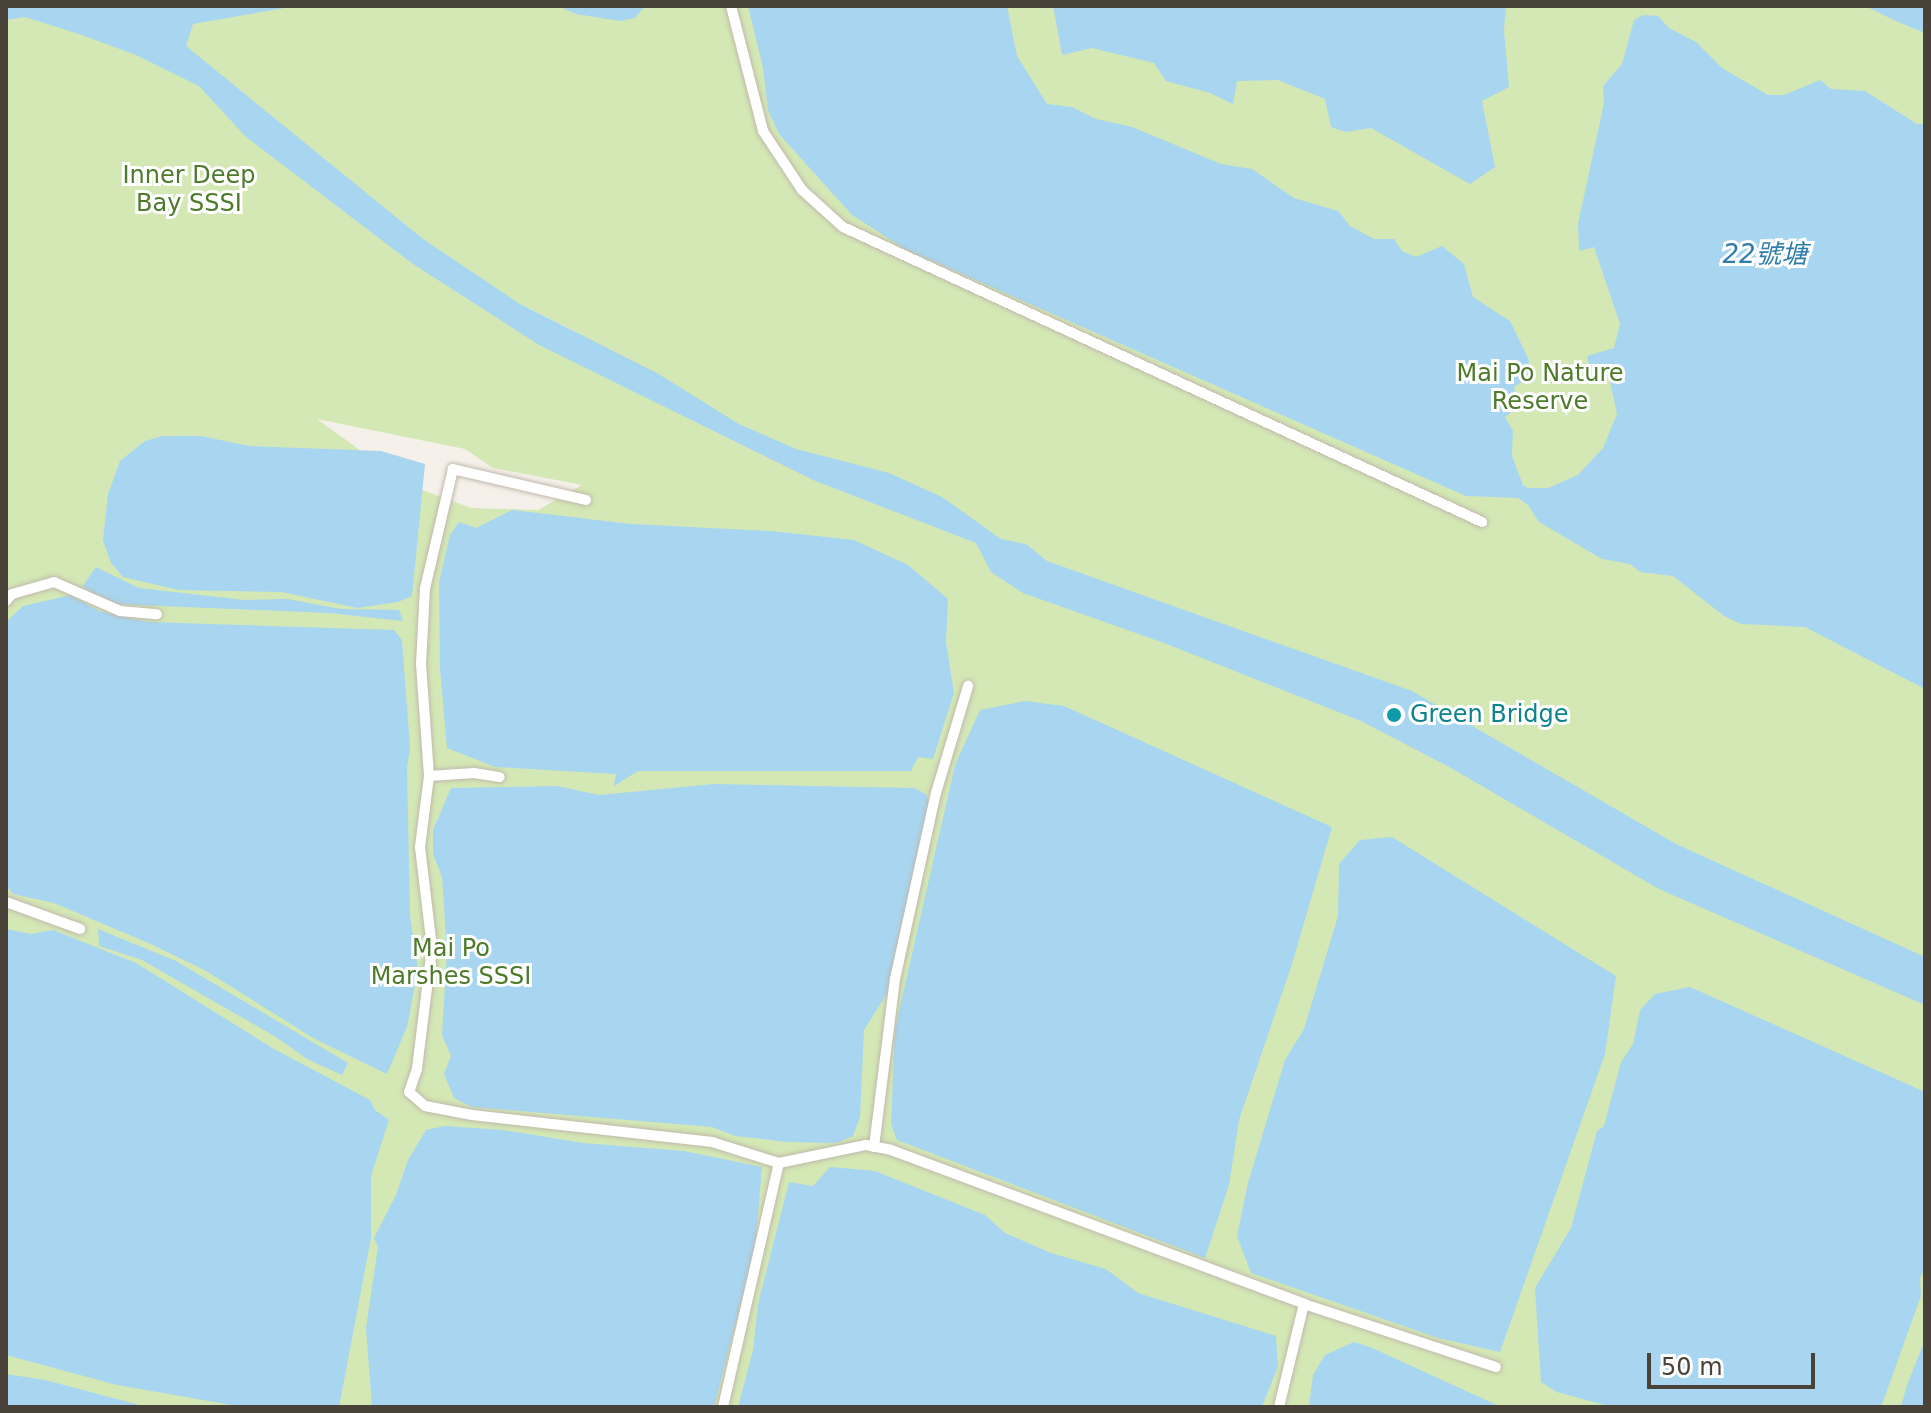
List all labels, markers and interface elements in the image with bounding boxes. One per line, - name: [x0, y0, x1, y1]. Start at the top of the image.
- park label: Inner Deep Bay SSSI: [122, 162, 256, 218]
- water label: 22號塘: [1722, 239, 1808, 271]
- park label: Mai Po Nature Reserve: [1456, 360, 1624, 416]
- place label: Green Bridge: [1410, 701, 1569, 729]
- marker: Green Bridge: [1385, 706, 1403, 724]
- park label: Mai Po Marshes SSSI: [371, 935, 531, 991]
- scale bar: [1651, 1337, 1819, 1387]
- text: 50 m: [1661, 1353, 1723, 1381]

